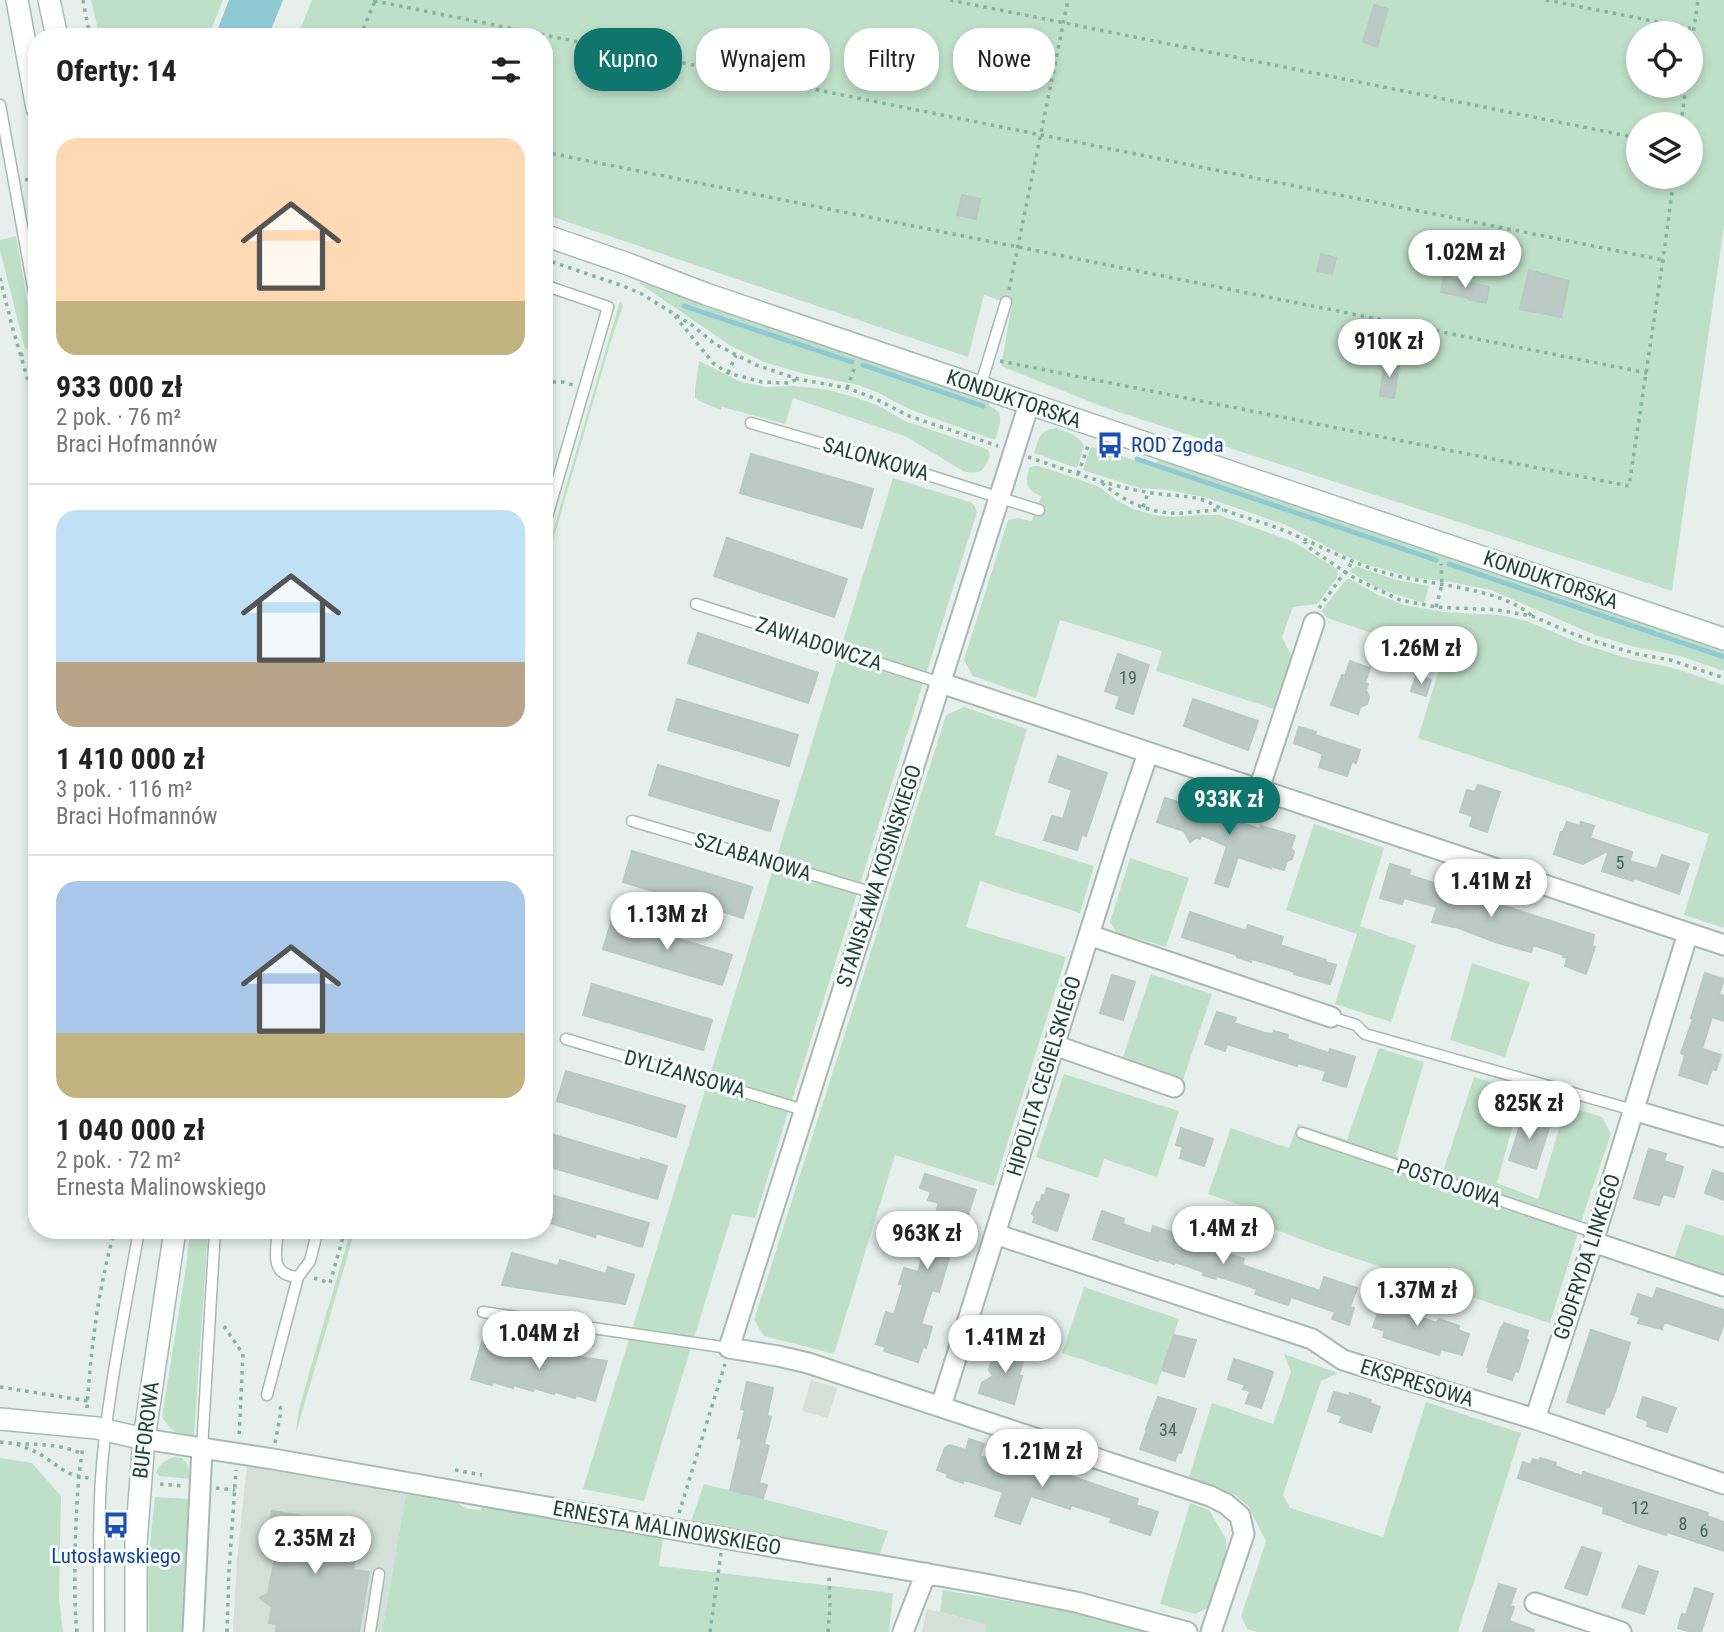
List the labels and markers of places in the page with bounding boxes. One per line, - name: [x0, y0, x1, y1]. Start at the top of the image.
- pin: 1.02M zł: [1393, 230, 1537, 290]
- pin: 910K zł: [1324, 320, 1454, 379]
- bus stop icon: ROD Zgoda: [1095, 430, 1125, 460]
- place label: ROD Zgoda: [1131, 433, 1224, 457]
- pin: 1.26M zł: [1349, 626, 1493, 686]
- pin: 933K zł: [1164, 778, 1294, 837]
- pin: 1.41M zł: [1419, 860, 1563, 919]
- pin: 1.13M zł: [595, 892, 739, 952]
- pin: 825K zł: [1464, 1082, 1594, 1141]
- pin: 1.4M zł: [1158, 1206, 1288, 1266]
- pin: 963K zł: [862, 1212, 992, 1271]
- pin: 1.37M zł: [1345, 1268, 1489, 1328]
- pin: 1.04M zł: [467, 1312, 611, 1371]
- pin: 1.41M zł: [933, 1316, 1077, 1375]
- pin: 1.21M zł: [970, 1430, 1114, 1489]
- bus stop icon: Lutosławskiego: [101, 1510, 131, 1540]
- pin: 2.35M zł: [243, 1516, 387, 1576]
- place label: Lutosławskiego: [51, 1544, 181, 1568]

